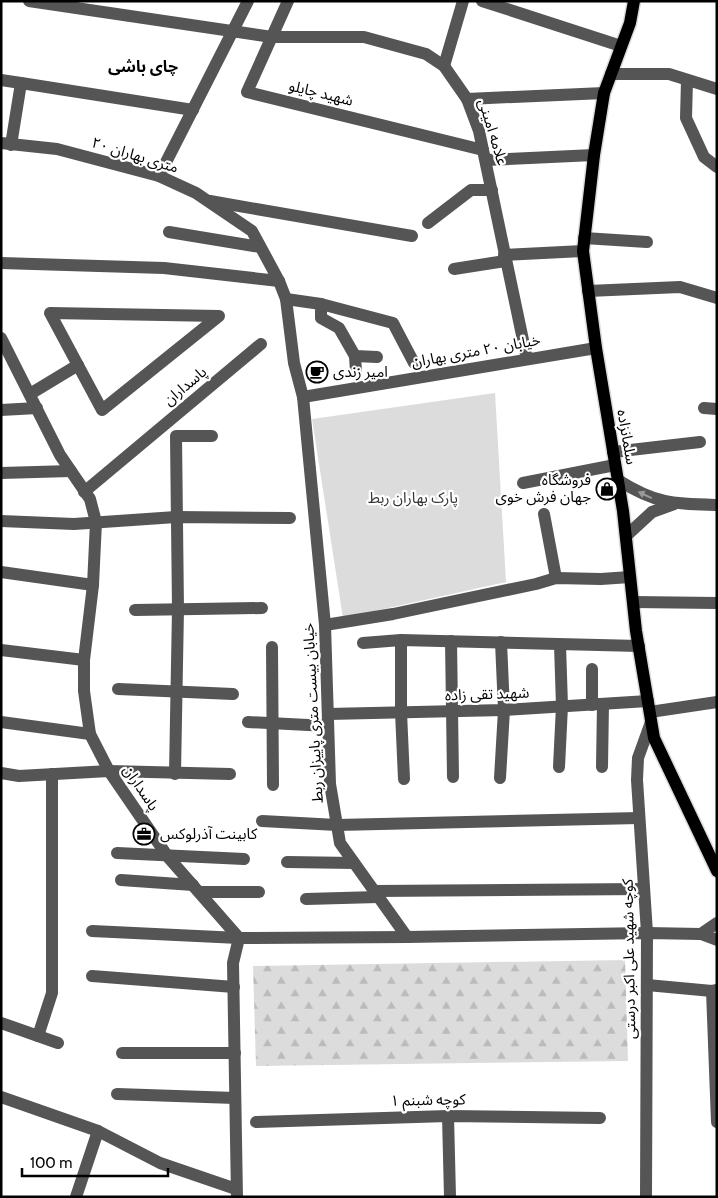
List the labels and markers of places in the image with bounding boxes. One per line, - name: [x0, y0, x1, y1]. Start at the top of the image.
- cafe icon: امیر زندی: [305, 360, 329, 384]
- place label: امیر زندی: [333, 363, 388, 381]
- place label: فروشگاه جهان فرش خوی: [496, 471, 591, 506]
- shop icon: فروشگاه جهان فرش خوی: [595, 477, 619, 501]
- office icon: کابینت آذرلوکس: [132, 822, 156, 846]
- place label: کابینت آذرلوکس: [160, 825, 258, 843]

